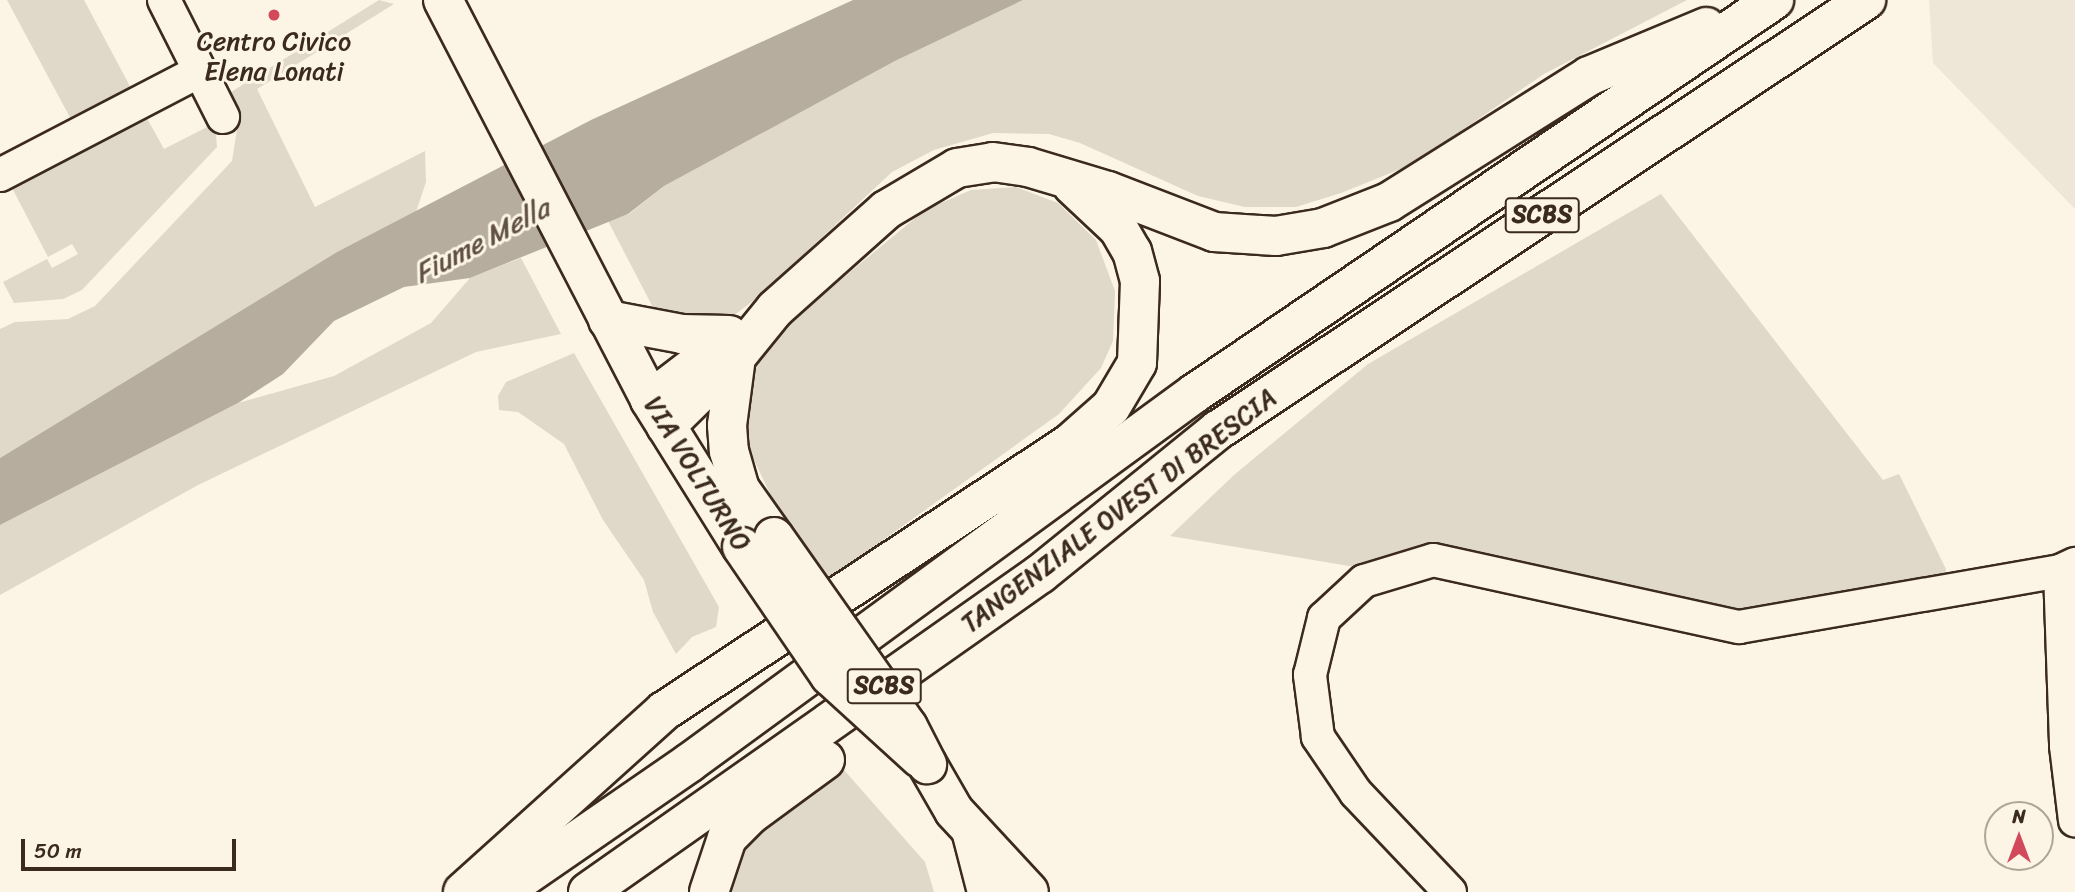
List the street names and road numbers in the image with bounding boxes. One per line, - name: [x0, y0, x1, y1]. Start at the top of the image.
- road number: SCBS: [1504, 195, 1580, 236]
- street label: TANGENZIALE OVEST DI BRESCIA: [956, 383, 1282, 639]
- street label: VIA VOLTURNO: [638, 392, 756, 556]
- road number: SCBS: [846, 666, 922, 706]

